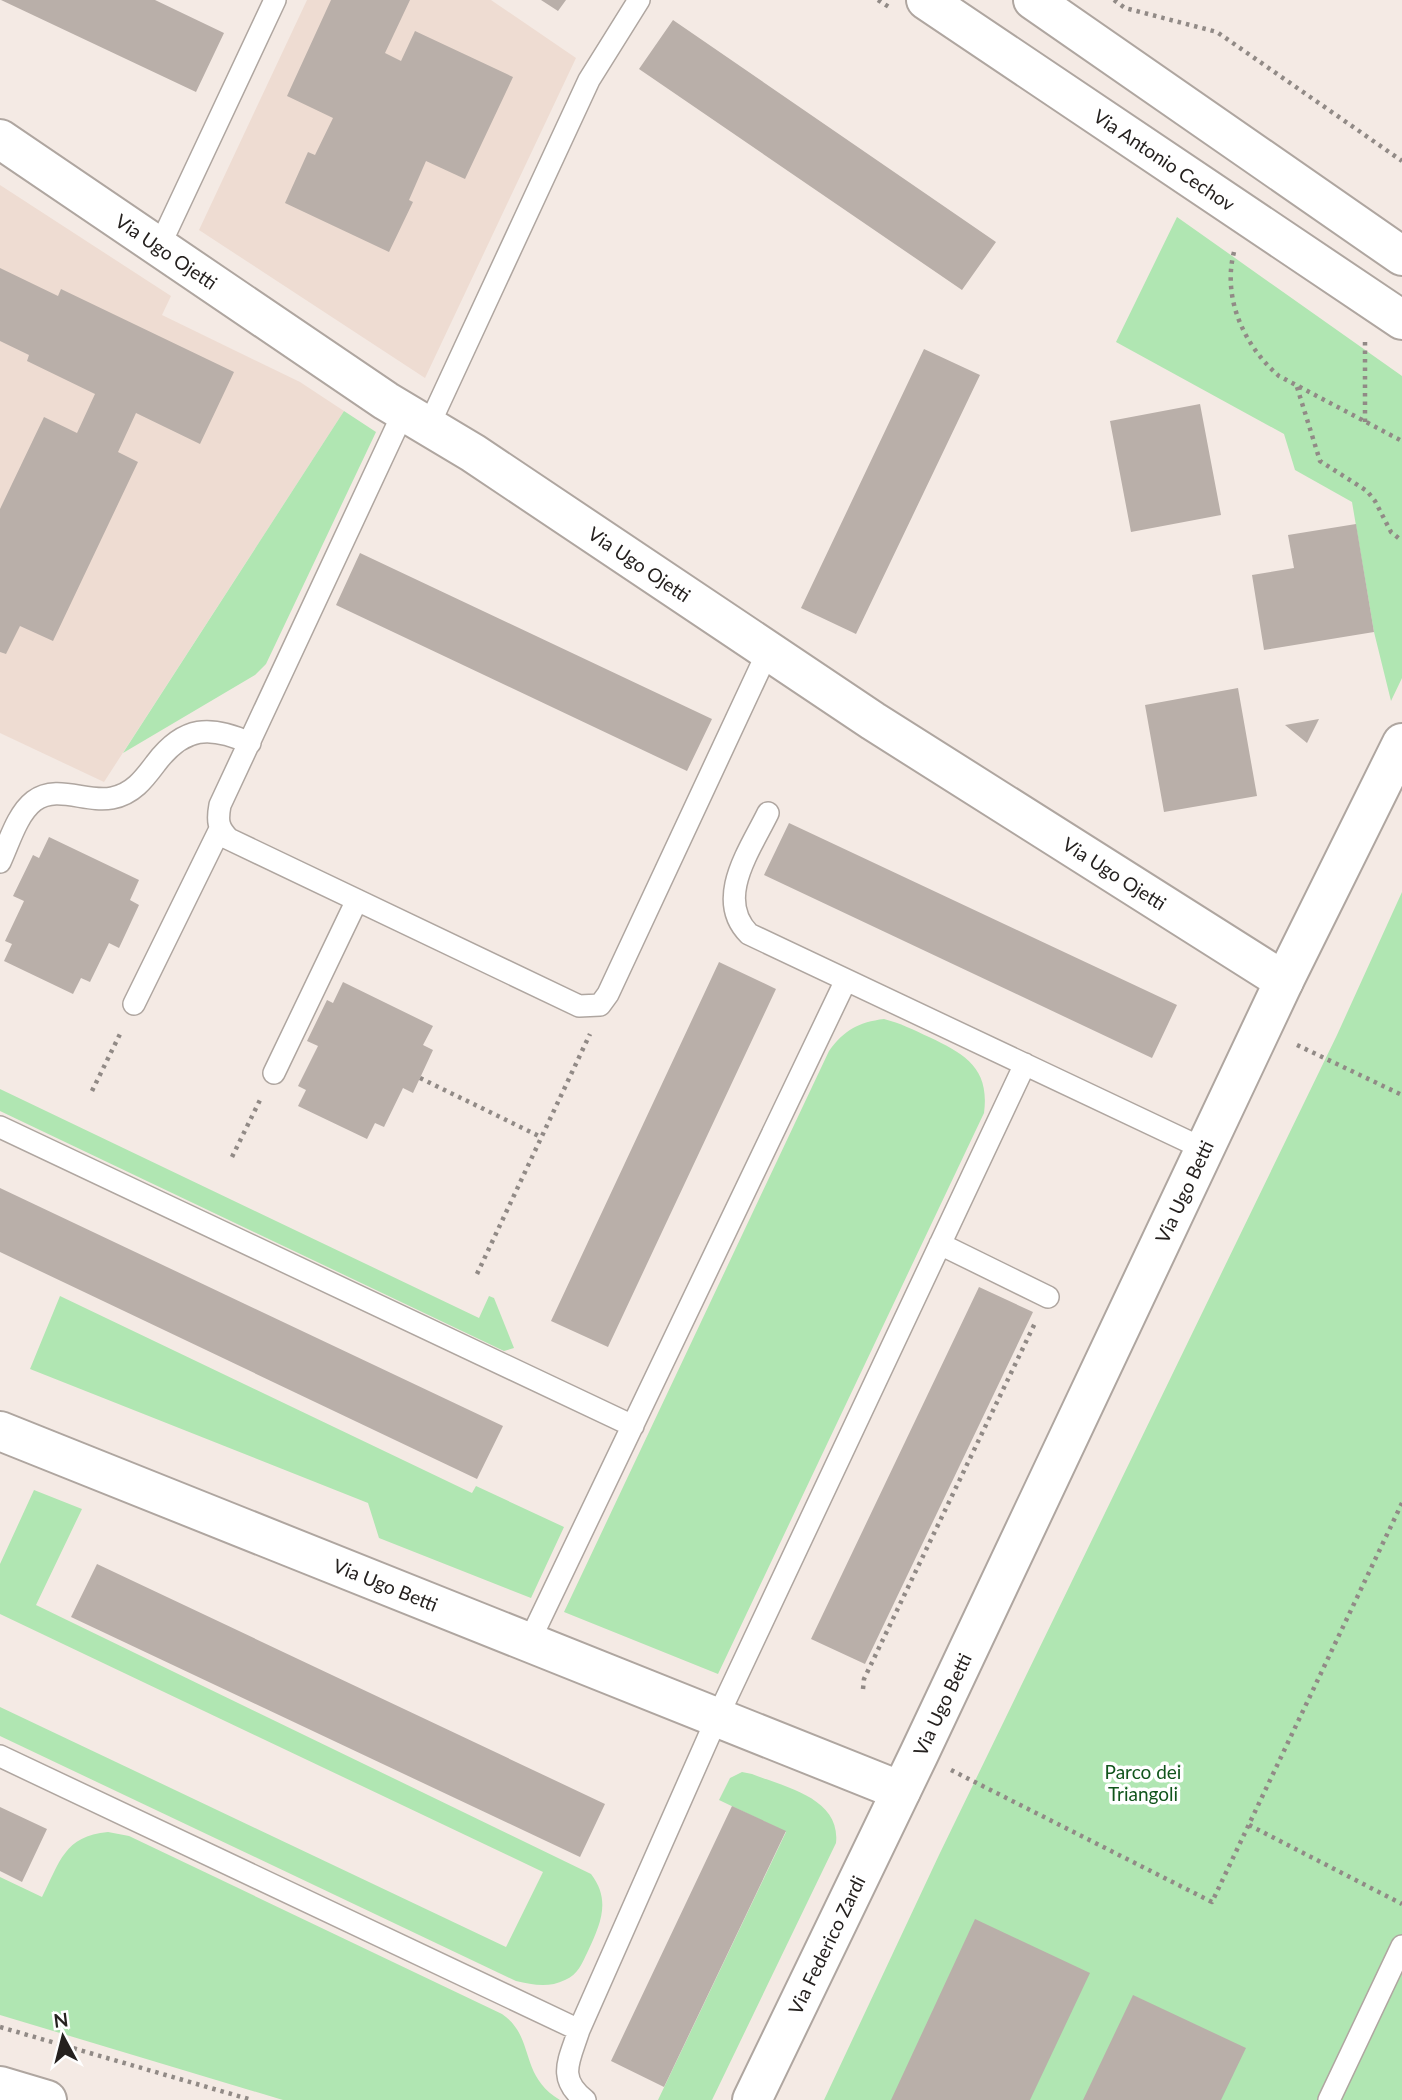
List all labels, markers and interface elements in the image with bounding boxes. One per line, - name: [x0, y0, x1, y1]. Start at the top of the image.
- street label: Via Antonio Cechov: [1089, 104, 1240, 215]
- street label: Via Ugo Ojetti: [111, 209, 222, 294]
- street label: Via Ugo Ojetti: [584, 522, 695, 606]
- street label: Via Ugo Ojetti: [1059, 832, 1171, 915]
- street label: Via Ugo Betti: [1150, 1137, 1218, 1246]
- street label: Via Ugo Betti: [330, 1553, 441, 1616]
- street label: Via Ugo Betti: [908, 1649, 976, 1759]
- park label: Parco dei Triangoli: [1105, 1760, 1181, 1805]
- street label: Via Federico Zardi: [783, 1872, 869, 2018]
- north arrow: [28, 2002, 98, 2072]
- text: N: [52, 2007, 70, 2032]

